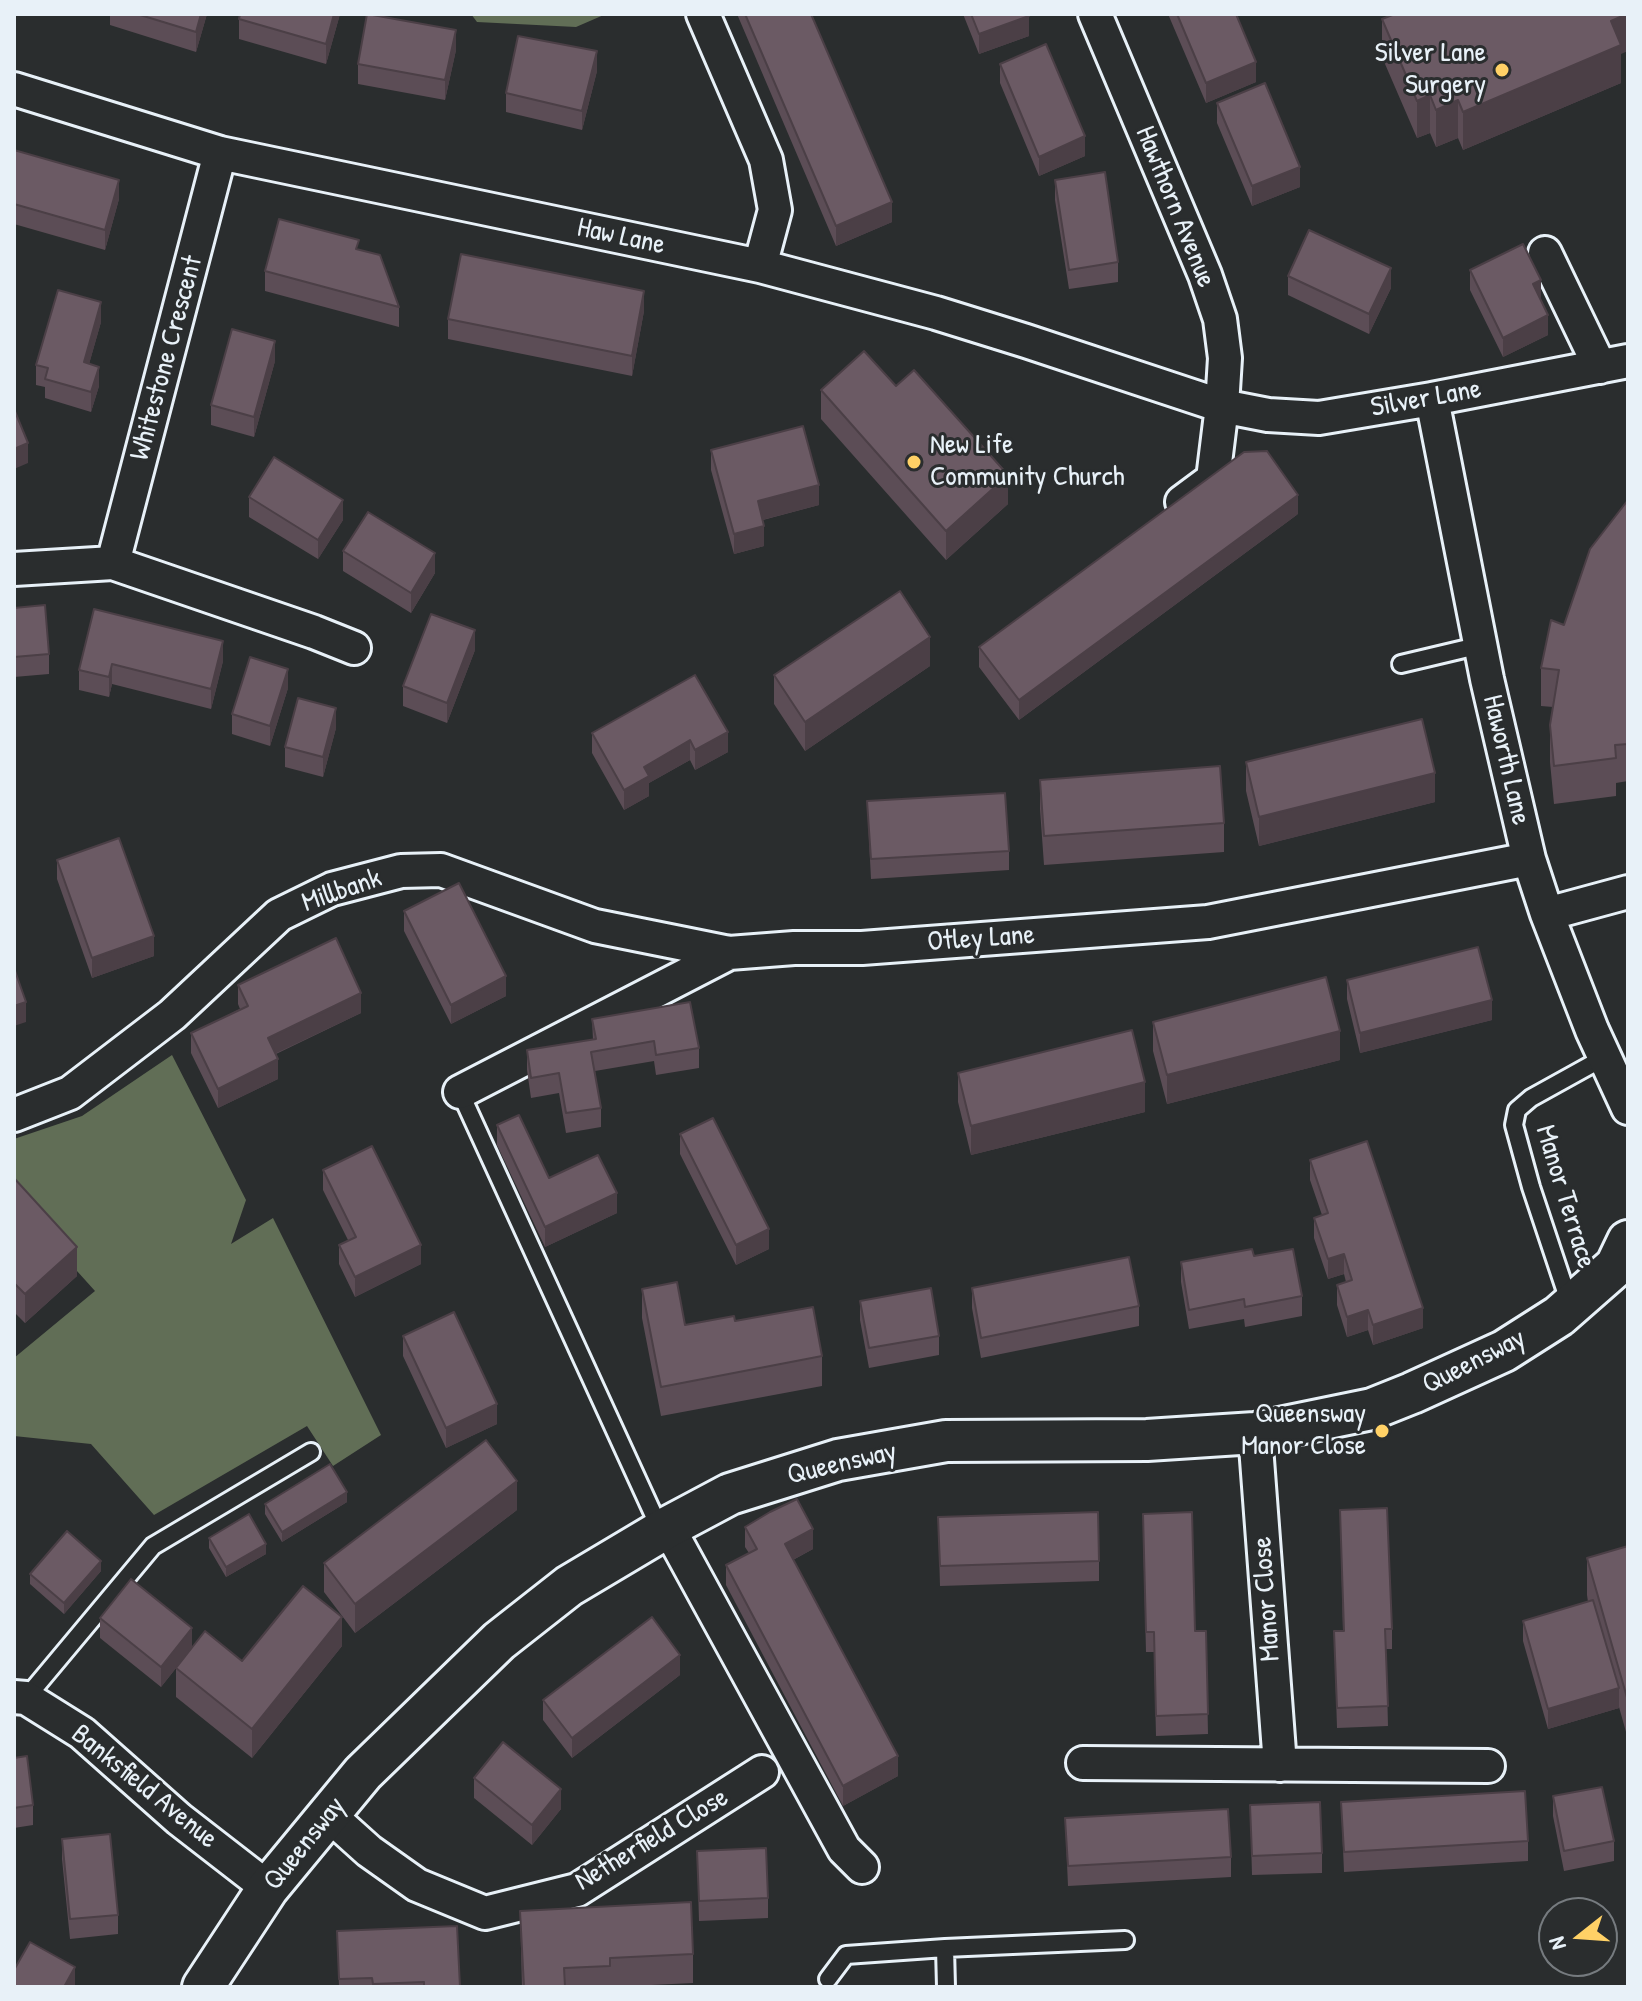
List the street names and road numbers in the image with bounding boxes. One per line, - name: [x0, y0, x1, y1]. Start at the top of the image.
- street label: Hawthorn Avenue: [1127, 122, 1223, 292]
- street label: Haw Lane: [574, 211, 668, 263]
- street label: Whitestone Crescent: [124, 252, 210, 464]
- street label: Silver Lane: [1368, 373, 1484, 425]
- street label: Haworth Lane: [1475, 692, 1537, 828]
- street label: Millbank: [298, 862, 386, 920]
- street label: Otley Lane: [926, 918, 1036, 960]
- street label: Manor Terrace: [1527, 1122, 1603, 1272]
- street label: Queensway: [1417, 1322, 1531, 1402]
- street label: Queensway: [784, 1435, 900, 1493]
- street label: Manor Close: [1246, 1536, 1288, 1662]
- street label: Banksfield Avenue: [64, 1718, 224, 1856]
- street label: Netherfield Close: [569, 1781, 735, 1899]
- street label: Queensway: [257, 1790, 353, 1898]

